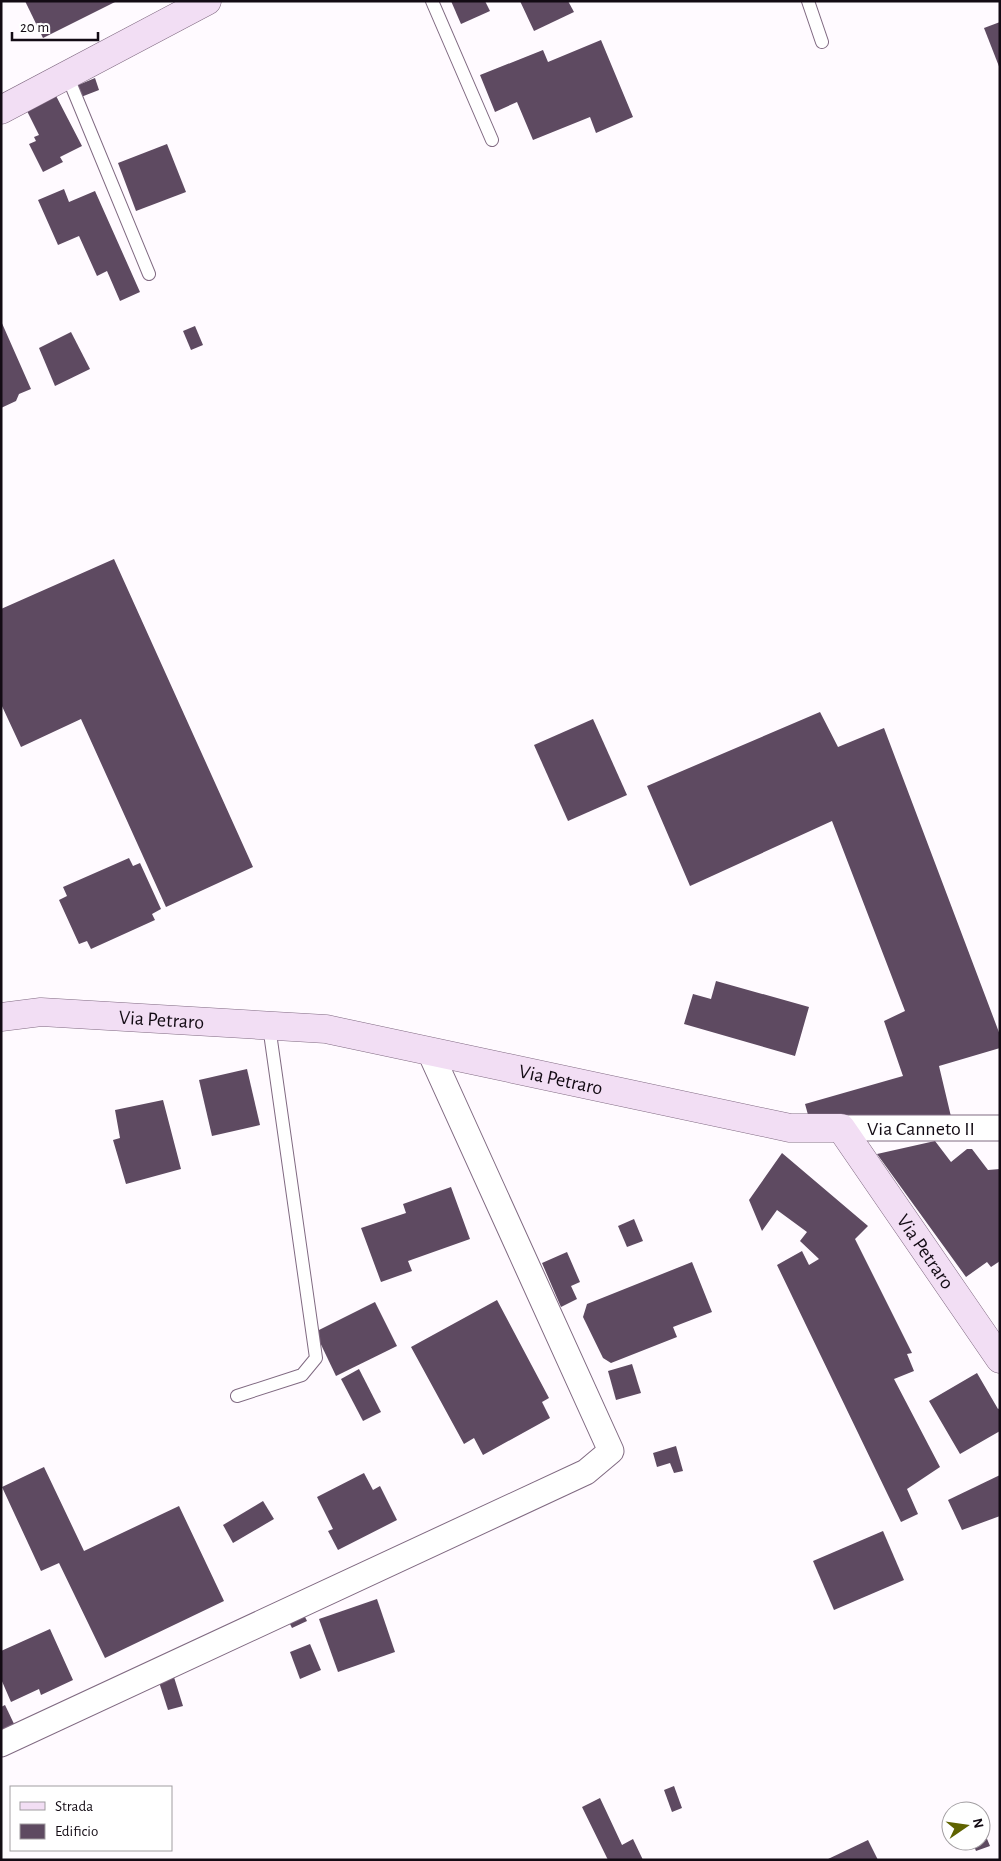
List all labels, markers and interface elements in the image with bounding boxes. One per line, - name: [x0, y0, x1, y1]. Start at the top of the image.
- scale bar: [12, 10, 99, 42]
- text: 20 m: [20, 20, 49, 35]
- street label: Via Petraro: [118, 1008, 205, 1033]
- street label: Via Petraro: [517, 1061, 605, 1099]
- street label: Via Canneto II: [867, 1119, 975, 1139]
- street label: Via Petraro: [893, 1211, 958, 1293]
- legend: [10, 1786, 172, 1851]
- text: Strada: [55, 1799, 93, 1814]
- north arrow: [941, 1801, 991, 1851]
- text: N: [970, 1817, 986, 1830]
- text: Edificio: [55, 1824, 98, 1839]

